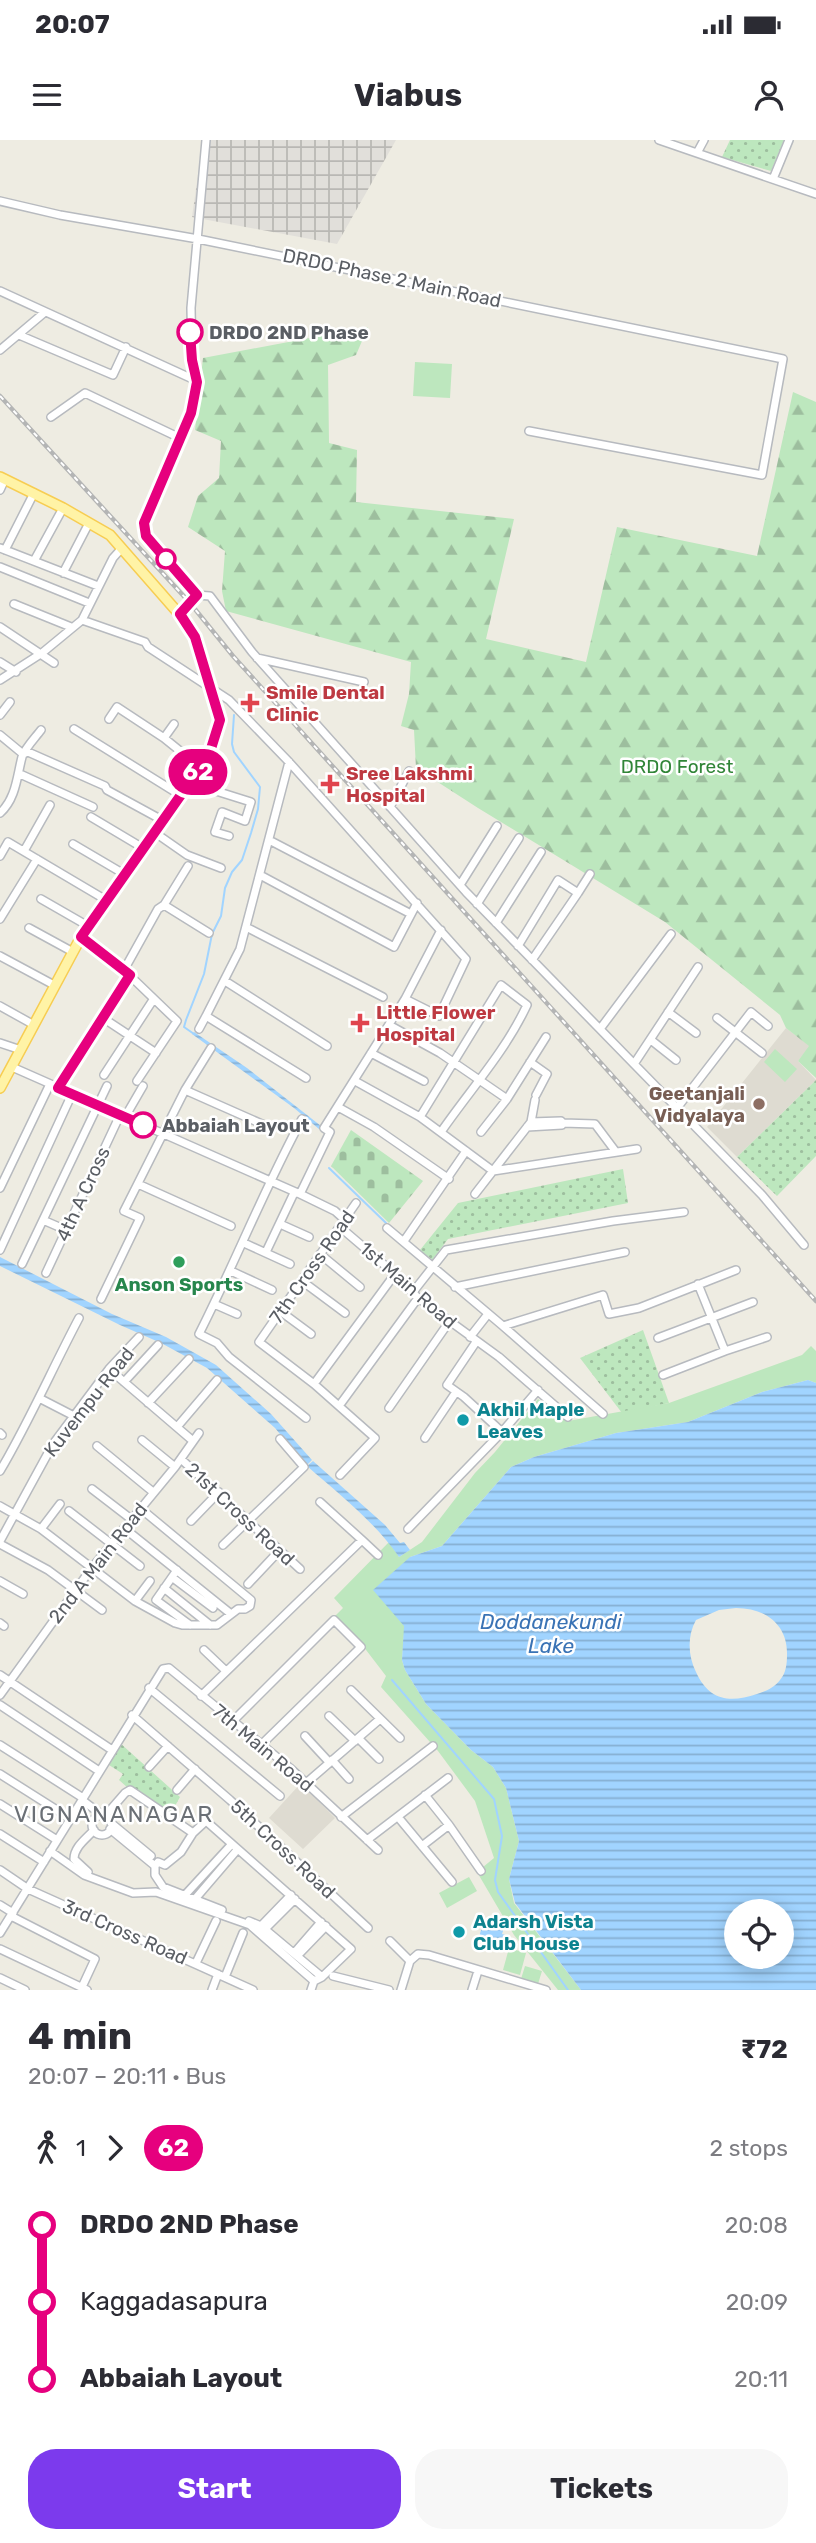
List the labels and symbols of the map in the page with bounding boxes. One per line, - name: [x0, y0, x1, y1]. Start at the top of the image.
- street label: DRDO Phase 2 Main Road: [281, 244, 503, 312]
- marker: DRDO 2ND Phase: [177, 319, 203, 345]
- place label: DRDO 2ND Phase: [209, 321, 369, 344]
- unlabelled marker: [156, 549, 176, 569]
- place label: Smile Dental Clinic: [266, 681, 385, 726]
- marker: Smile Dental Clinic: [240, 693, 260, 713]
- line badge: 62: [166, 749, 230, 795]
- park label: DRDO Forest: [621, 755, 734, 778]
- place label: Sree Lakshmi Hospital: [346, 762, 473, 807]
- marker: Sree Lakshmi Hospital: [320, 774, 340, 794]
- place label: Little Flower Hospital: [376, 1001, 496, 1046]
- marker: Little Flower Hospital: [350, 1013, 370, 1033]
- place label: Geetanjali Vidyalaya: [649, 1082, 745, 1127]
- marker: Geetanjali Vidyalaya: [751, 1096, 767, 1112]
- marker: Abbaiah Layout: [130, 1112, 156, 1138]
- place label: Abbaiah Layout: [162, 1114, 310, 1137]
- street label: 4th A Cross: [51, 1143, 115, 1245]
- street label: 7th Cross Road: [264, 1206, 360, 1328]
- street label: 1st Main Road: [355, 1237, 461, 1333]
- marker: Anson Sports: [171, 1254, 187, 1270]
- place label: Anson Sports: [115, 1273, 243, 1296]
- street label: Kuvempu Road: [39, 1343, 139, 1461]
- place label: Akhil Maple Leaves: [477, 1398, 585, 1443]
- marker: Akhil Maple Leaves: [455, 1412, 471, 1428]
- street label: 21st Cross Road: [181, 1458, 299, 1570]
- street label: 2nd A Main Road: [44, 1498, 152, 1628]
- water label: Doddanekundi Lake: [480, 1609, 623, 1658]
- street label: 7th Main Road: [208, 1699, 318, 1797]
- street label: 5th Cross Road: [226, 1795, 340, 1903]
- district label: VIGNANANAGAR: [14, 1800, 214, 1828]
- street label: 3rd Cross Road: [59, 1894, 191, 1970]
- place label: Adarsh Vista Club House: [473, 1910, 594, 1955]
- marker: Adarsh Vista Club House: [451, 1924, 467, 1940]

